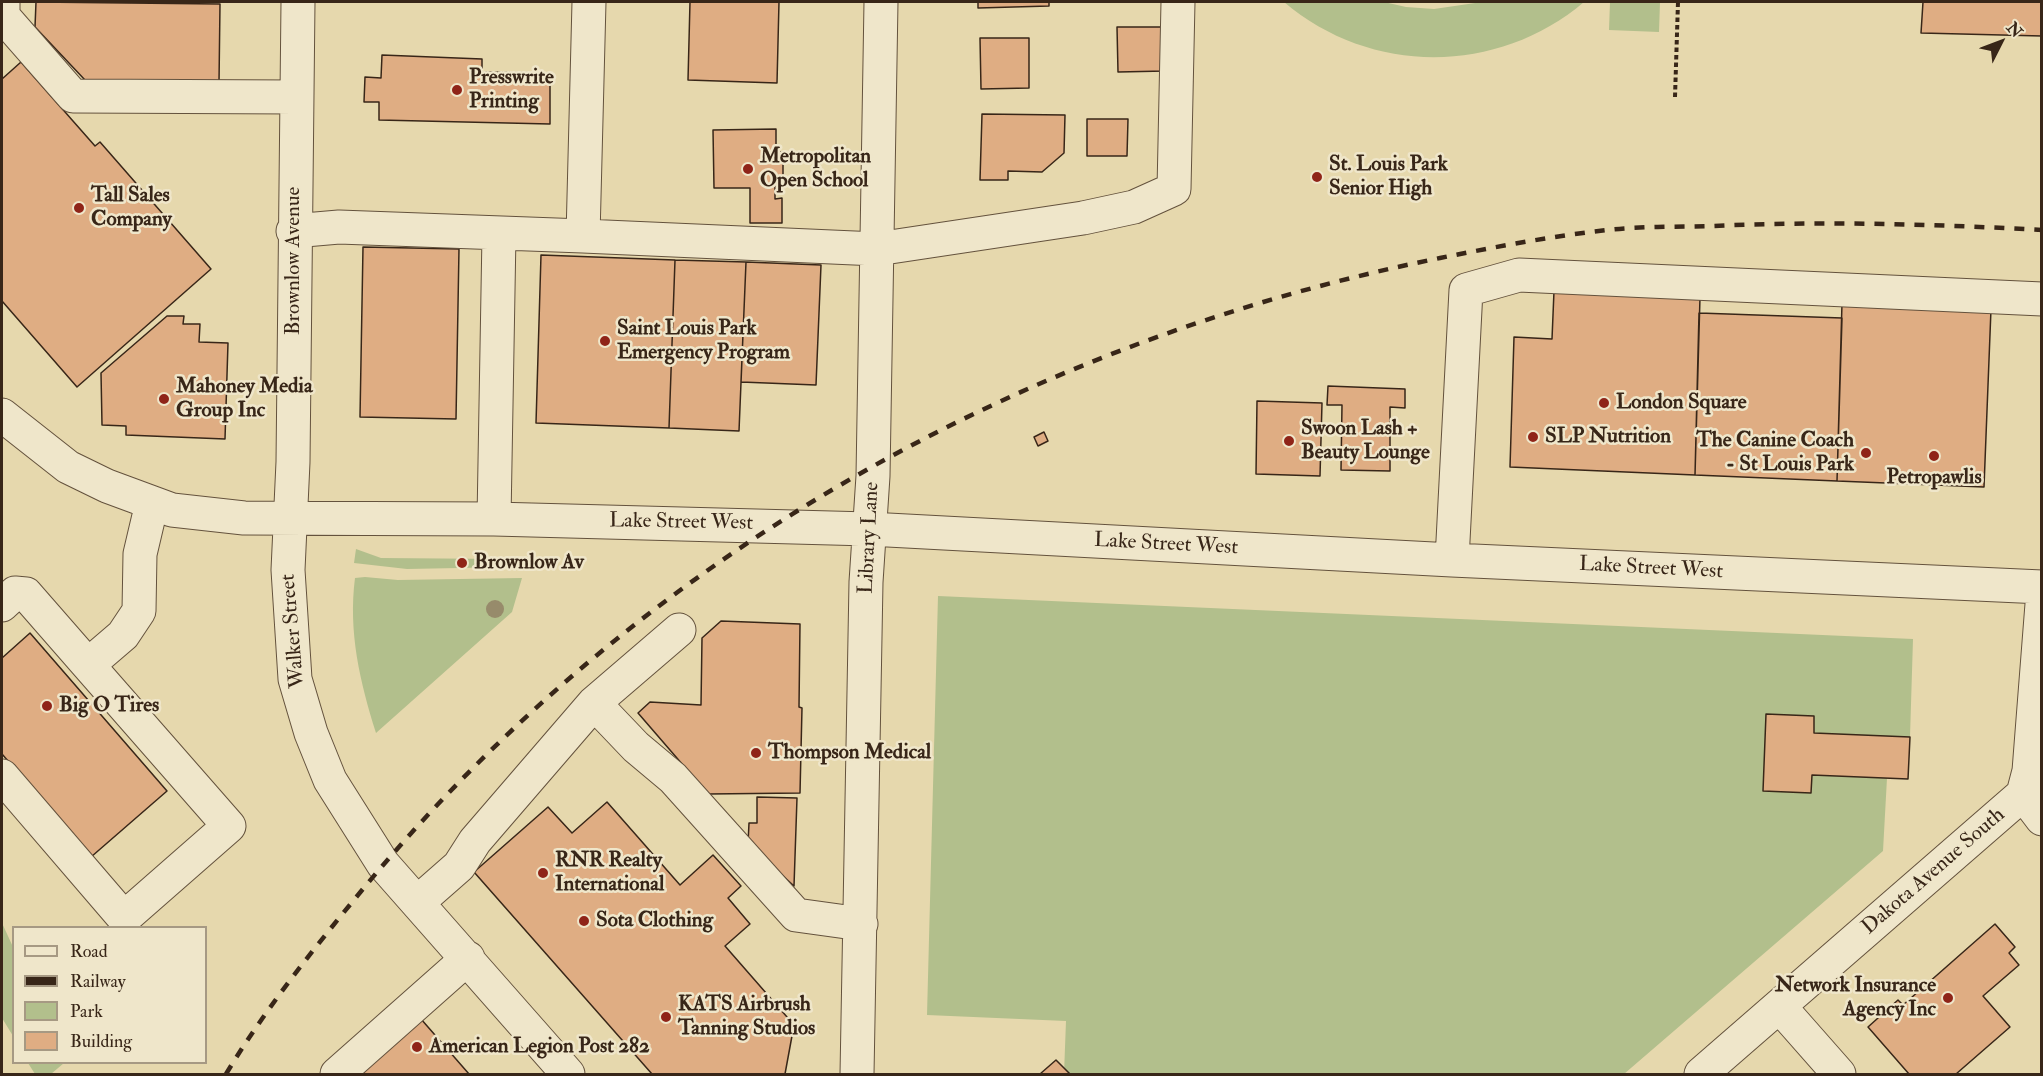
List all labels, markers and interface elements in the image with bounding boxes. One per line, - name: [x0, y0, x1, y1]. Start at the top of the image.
- north arrow: [1971, 12, 2031, 72]
- text: N: [2002, 18, 2027, 42]
- place label: Presswrite Printing: [469, 65, 554, 115]
- marker: Presswrite Printing: [450, 83, 464, 97]
- place label: Metropolitan Open School: [760, 144, 871, 194]
- place label: St. Louis Park Senior High: [1329, 152, 1448, 202]
- marker: Metropolitan Open School: [741, 162, 755, 176]
- marker: St. Louis Park Senior High: [1310, 170, 1324, 184]
- place label: Tall Sales Company: [91, 183, 172, 233]
- street label: Brownlow Avenue: [281, 187, 307, 335]
- marker: Tall Sales Company: [72, 201, 86, 215]
- place label: Saint Louis Park Emergency Program: [617, 316, 790, 366]
- marker: Saint Louis Park Emergency Program: [598, 334, 612, 348]
- place label: Mahoney Media Group Inc: [176, 374, 313, 424]
- place label: London Square: [1616, 390, 1747, 416]
- marker: Mahoney Media Group Inc: [157, 392, 171, 406]
- marker: London Square: [1597, 396, 1611, 410]
- place label: Swoon Lash + Beauty Lounge: [1301, 416, 1430, 466]
- place label: SLP Nutrition: [1545, 424, 1671, 450]
- place label: The Canine Coach - St Louis Park: [1696, 428, 1854, 478]
- marker: SLP Nutrition: [1526, 430, 1540, 444]
- marker: Swoon Lash + Beauty Lounge: [1282, 434, 1296, 448]
- marker: The Canine Coach - St Louis Park: [1859, 446, 1873, 460]
- marker: Petropawlis: [1927, 449, 1941, 463]
- place label: Petropawlis: [1886, 465, 1982, 491]
- street label: Library Lane: [854, 481, 886, 595]
- street label: Lake Street West: [609, 509, 753, 537]
- street label: Lake Street West: [1093, 529, 1239, 561]
- place label: Brownlow Av: [474, 550, 584, 576]
- street label: Lake Street West: [1578, 553, 1724, 585]
- marker: Brownlow Av: [455, 556, 469, 570]
- street label: Walker Street: [276, 573, 312, 689]
- place label: Big O Tires: [59, 693, 159, 719]
- marker: Big O Tires: [40, 699, 54, 713]
- place label: Thompson Medical: [768, 740, 931, 766]
- marker: Thompson Medical: [749, 746, 763, 760]
- street label: Dakota Avenue South: [1857, 803, 2011, 941]
- place label: RNR Realty International: [555, 848, 664, 898]
- marker: RNR Realty International: [536, 866, 550, 880]
- place label: Sota Clothing: [596, 908, 713, 934]
- marker: Sota Clothing: [577, 914, 591, 928]
- legend: [12, 926, 207, 1064]
- text: Road: [70, 940, 108, 963]
- text: Railway: [70, 970, 126, 993]
- place label: Network Insurance Agency Inc: [1775, 973, 1936, 1023]
- marker: Network Insurance Agency Inc: [1941, 991, 1955, 1005]
- place label: KATS Airbrush Tanning Studios: [678, 992, 815, 1042]
- text: Park: [70, 1000, 103, 1023]
- marker: KATS Airbrush Tanning Studios: [659, 1010, 673, 1024]
- text: Building: [70, 1030, 132, 1053]
- place label: American Legion Post 282: [429, 1034, 650, 1060]
- marker: American Legion Post 282: [410, 1040, 424, 1054]

